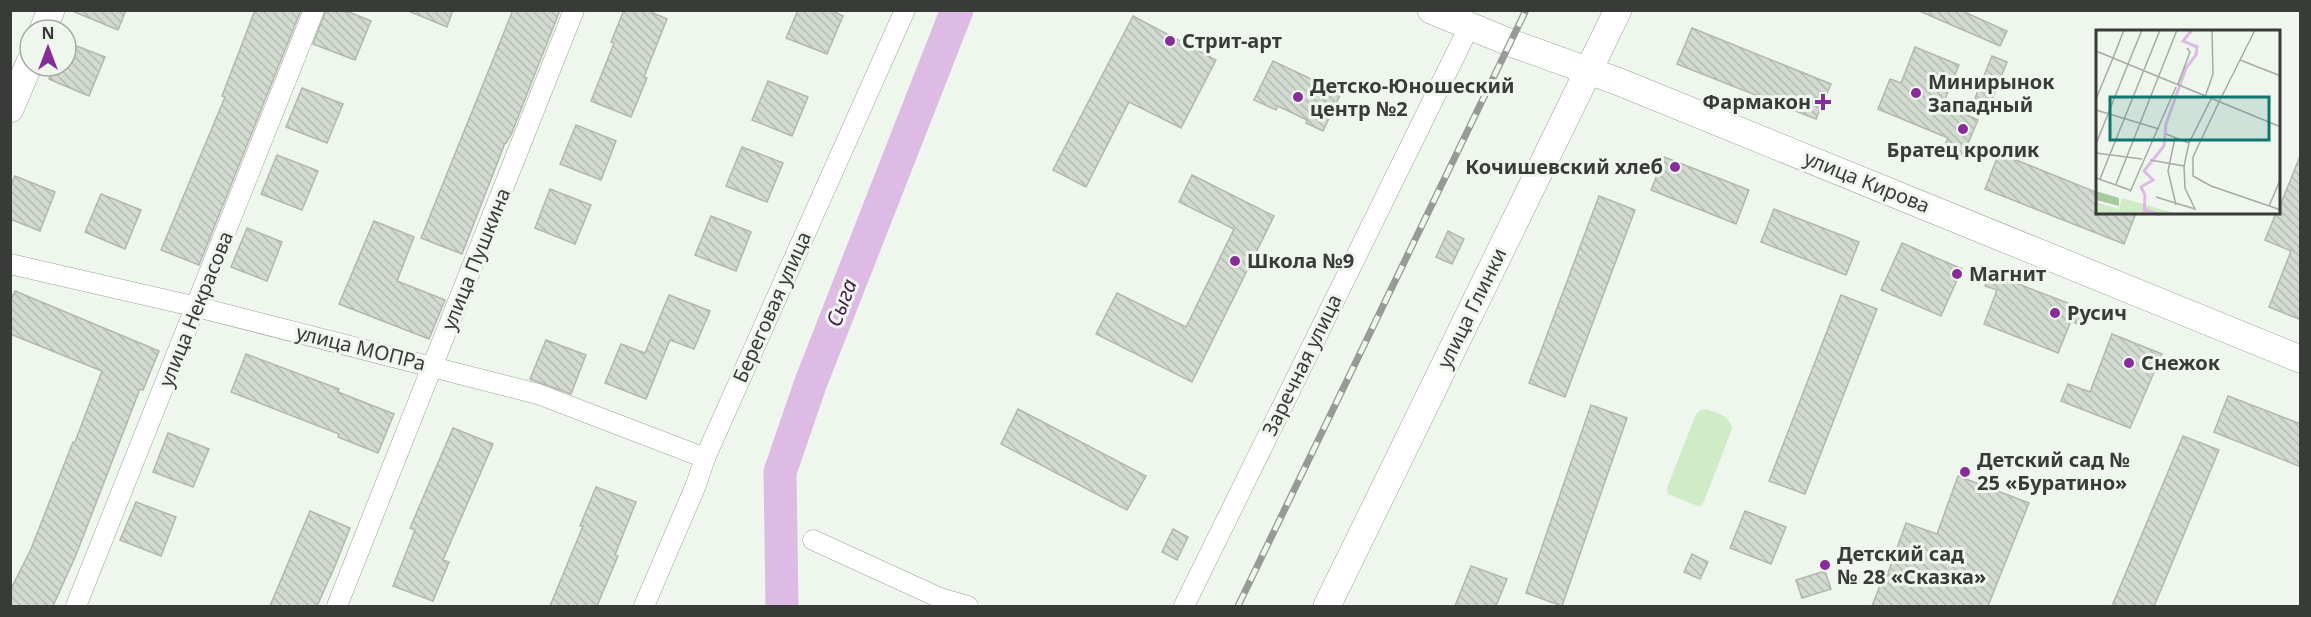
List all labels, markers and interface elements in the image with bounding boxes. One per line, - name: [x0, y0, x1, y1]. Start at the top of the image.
- north arrow: [18, 18, 78, 78]
- text: N: [41, 22, 55, 44]
- place label: Стрит-арт: [1182, 27, 1282, 54]
- inset map: [2096, 30, 2281, 214]
- marker: Стрит-арт: [1163, 34, 1177, 48]
- place label: Минирынок Западный: [1928, 68, 2055, 118]
- place label: Детско-Юношеский центр №2: [1310, 72, 1515, 122]
- marker: Минирынок Западный: [1909, 86, 1923, 100]
- place label: Фармакон: [1702, 88, 1811, 115]
- marker: Детско-Юношеский центр №2: [1291, 90, 1305, 104]
- marker: Фармакон: [1816, 95, 1830, 109]
- marker: Братец кролик: [1956, 122, 1970, 136]
- place label: Братец кролик: [1887, 136, 2040, 163]
- street label: улица Кирова: [1800, 144, 1934, 219]
- place label: Кочишевский хлеб: [1465, 153, 1663, 180]
- marker: Кочишевский хлеб: [1668, 160, 1682, 174]
- street label: улица Пушкина: [435, 184, 516, 334]
- street label: улица Некрасова: [152, 227, 239, 391]
- street label: Береговая улица: [726, 227, 817, 387]
- street label: улица Глинки: [1431, 243, 1512, 373]
- place label: Школа №9: [1247, 247, 1354, 274]
- marker: Школа №9: [1228, 254, 1242, 268]
- place label: Магнит: [1969, 260, 2046, 287]
- marker: Магнит: [1950, 267, 1964, 281]
- water label: Сыга: [819, 275, 863, 330]
- street label: Заречная улица: [1256, 290, 1347, 440]
- place label: Русич: [2067, 299, 2127, 326]
- marker: Русич: [2048, 306, 2062, 320]
- street label: улица МОПРа: [294, 318, 429, 377]
- place label: Снежок: [2141, 349, 2221, 376]
- marker: Снежок: [2122, 356, 2136, 370]
- place label: Детский сад № 25 «Буратино»: [1977, 446, 2130, 496]
- marker: Детский сад № 25 «Буратино»: [1958, 465, 1972, 479]
- place label: Детский сад № 28 «Сказка»: [1837, 540, 1986, 590]
- marker: Детский сад № 28 «Сказка»: [1818, 558, 1832, 572]

